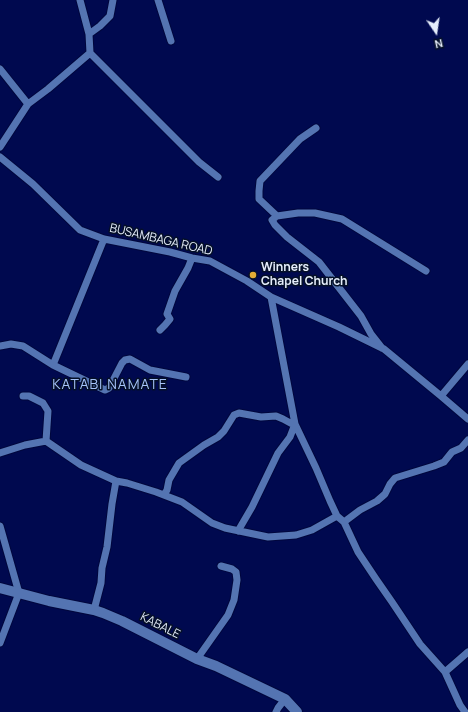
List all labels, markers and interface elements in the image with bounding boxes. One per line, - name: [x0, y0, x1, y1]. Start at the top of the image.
- north arrow: [416, 12, 456, 52]
- text: N: [433, 36, 444, 52]
- street label: BUSAMBAGA ROAD: [108, 221, 214, 259]
- place label: Winners Chapel Church: [261, 261, 348, 289]
- marker: Winners Chapel Church: [248, 270, 258, 280]
- district label: KATABI NAMATE: [52, 377, 168, 393]
- street label: KABALE: [138, 610, 182, 642]

